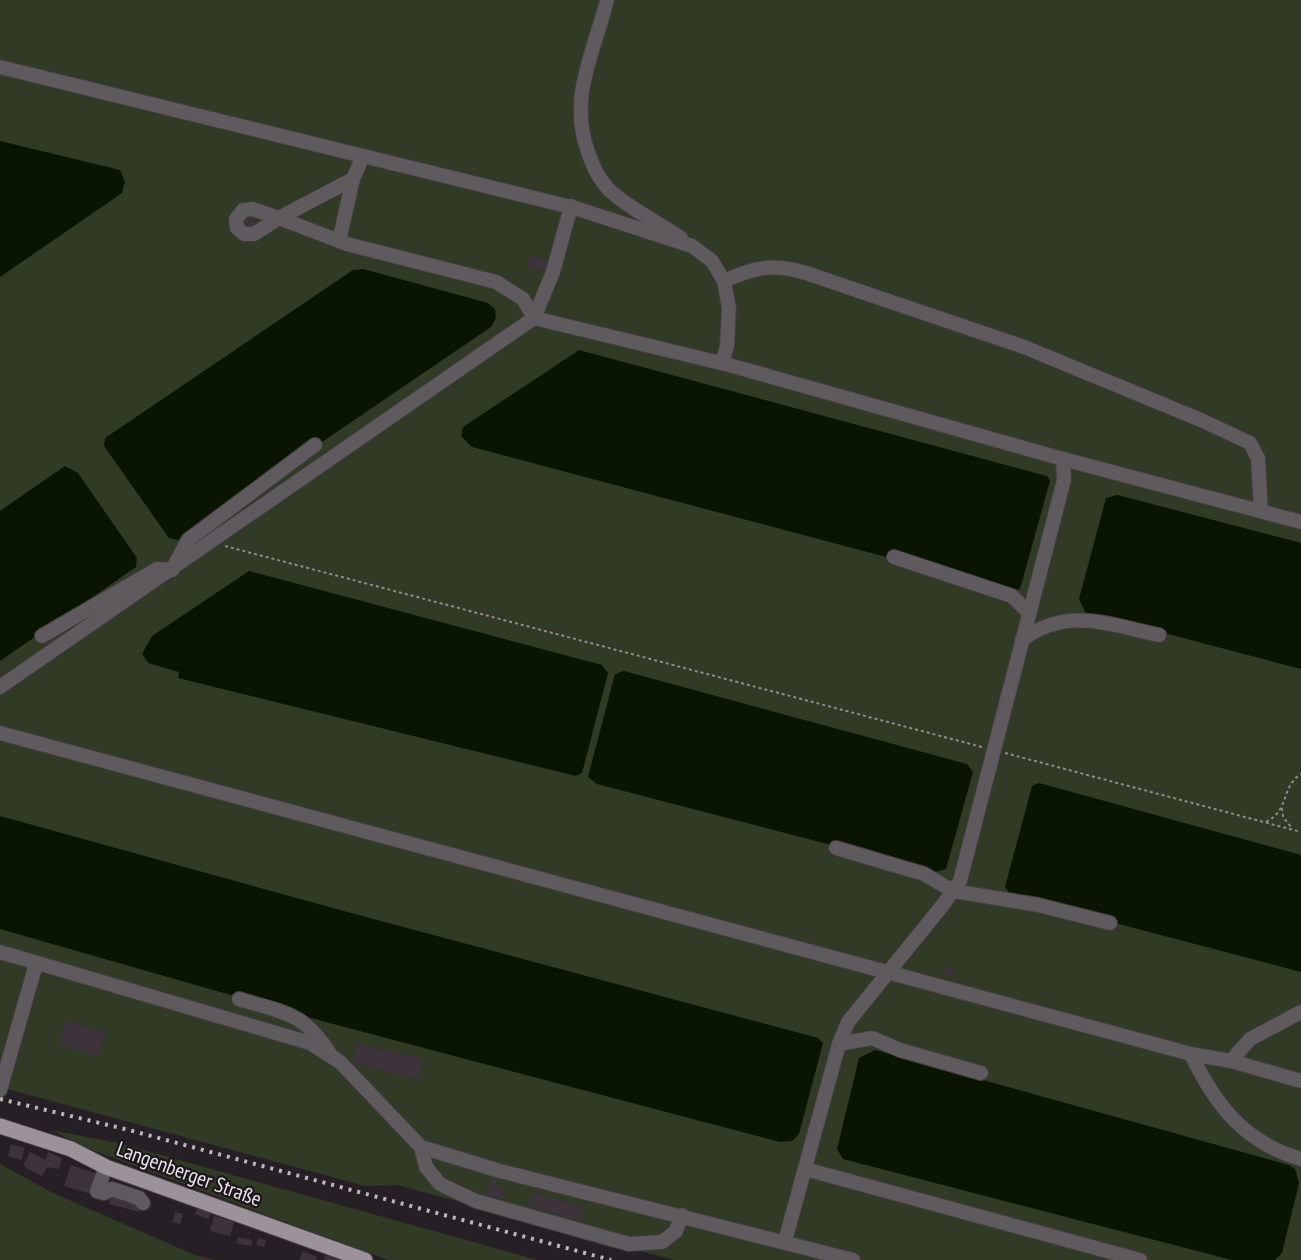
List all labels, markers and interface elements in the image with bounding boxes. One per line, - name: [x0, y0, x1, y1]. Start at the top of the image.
- street label: Langenberger Straße: [113, 1135, 265, 1212]

